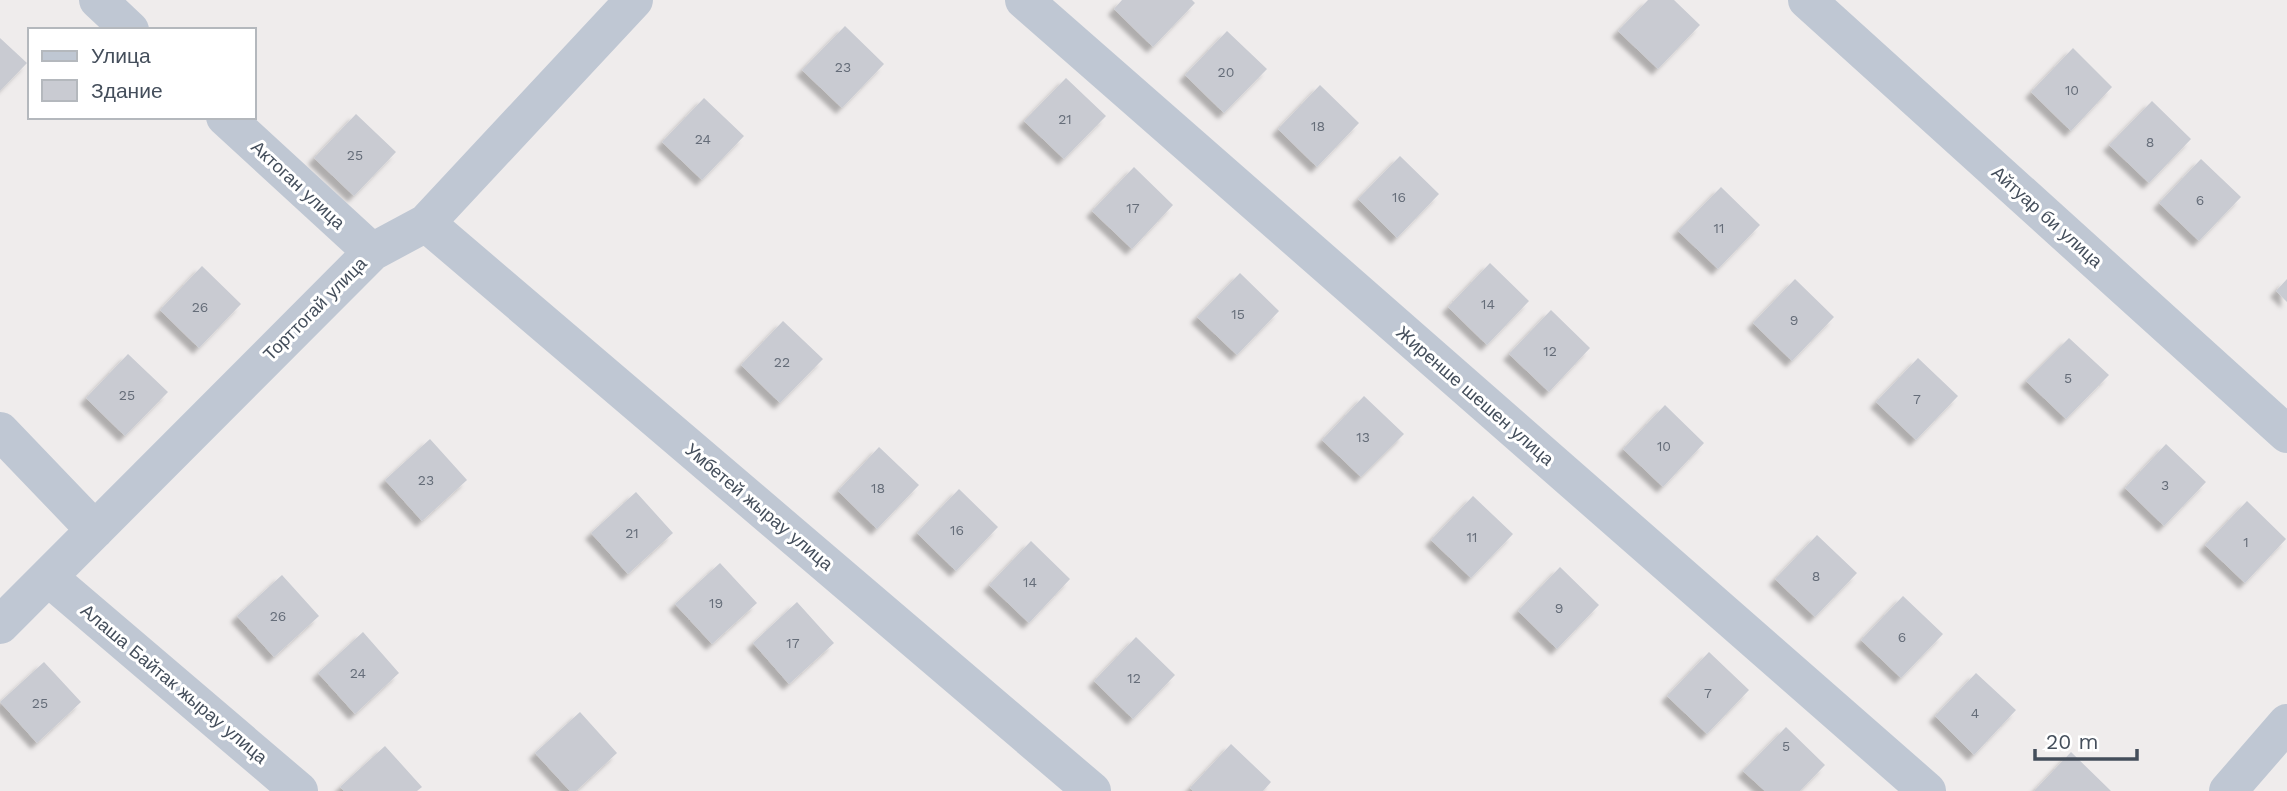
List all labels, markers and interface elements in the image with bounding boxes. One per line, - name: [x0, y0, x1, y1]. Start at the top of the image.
- legend: [28, 28, 256, 119]
- text: Улица: [91, 43, 151, 68]
- house number: 23: [835, 59, 851, 75]
- house number: 20: [1218, 64, 1234, 80]
- text: Здание: [91, 78, 163, 103]
- house number: 10: [2065, 82, 2079, 98]
- house number: 21: [1058, 111, 1072, 127]
- house number: 18: [1311, 118, 1325, 134]
- house number: 24: [695, 131, 711, 147]
- house number: 8: [2146, 134, 2154, 150]
- street label: Актоган улица: [247, 136, 350, 234]
- house number: 25: [347, 147, 363, 163]
- street label: Айтуар би улица: [1988, 162, 2108, 272]
- house number: 16: [1392, 189, 1406, 205]
- house number: 6: [2196, 192, 2204, 208]
- house number: 17: [1126, 200, 1140, 216]
- house number: 11: [1714, 220, 1724, 236]
- street label: Торттогай улица: [259, 252, 371, 365]
- house number: 14: [1481, 296, 1495, 312]
- house number: 26: [192, 299, 208, 315]
- house number: 15: [1231, 306, 1245, 322]
- house number: 9: [1790, 312, 1798, 328]
- street label: Жиренше шешен улица: [1392, 322, 1559, 470]
- house number: 12: [1543, 343, 1557, 359]
- house number: 22: [774, 354, 790, 370]
- house number: 5: [2064, 370, 2072, 386]
- house number: 25: [119, 387, 135, 403]
- house number: 7: [1913, 391, 1921, 407]
- house number: 13: [1356, 429, 1370, 445]
- house number: 10: [1657, 438, 1671, 454]
- street label: Умбетей жырау улица: [681, 439, 838, 575]
- house number: 23: [418, 472, 434, 488]
- house number: 3: [2161, 477, 2169, 493]
- house number: 18: [871, 480, 885, 496]
- house number: 16: [950, 522, 964, 538]
- house number: 21: [625, 525, 639, 541]
- house number: 11: [1467, 529, 1477, 545]
- house number: 1: [2243, 534, 2249, 550]
- house number: 8: [1812, 568, 1820, 584]
- house number: 14: [1023, 574, 1037, 590]
- house number: 19: [709, 595, 723, 611]
- street label: Алаша Байтак жырау улица: [77, 600, 272, 768]
- house number: 9: [1555, 600, 1563, 616]
- house number: 26: [270, 608, 286, 624]
- house number: 6: [1898, 629, 1906, 645]
- house number: 17: [786, 635, 800, 651]
- house number: 24: [350, 665, 366, 681]
- house number: 12: [1127, 670, 1141, 686]
- house number: 7: [1704, 685, 1712, 701]
- house number: 25: [32, 695, 48, 711]
- house number: 4: [1971, 705, 1979, 721]
- scale bar: [2035, 718, 2136, 762]
- text: 20 m: [2046, 729, 2098, 754]
- house number: 5: [1782, 738, 1790, 754]

